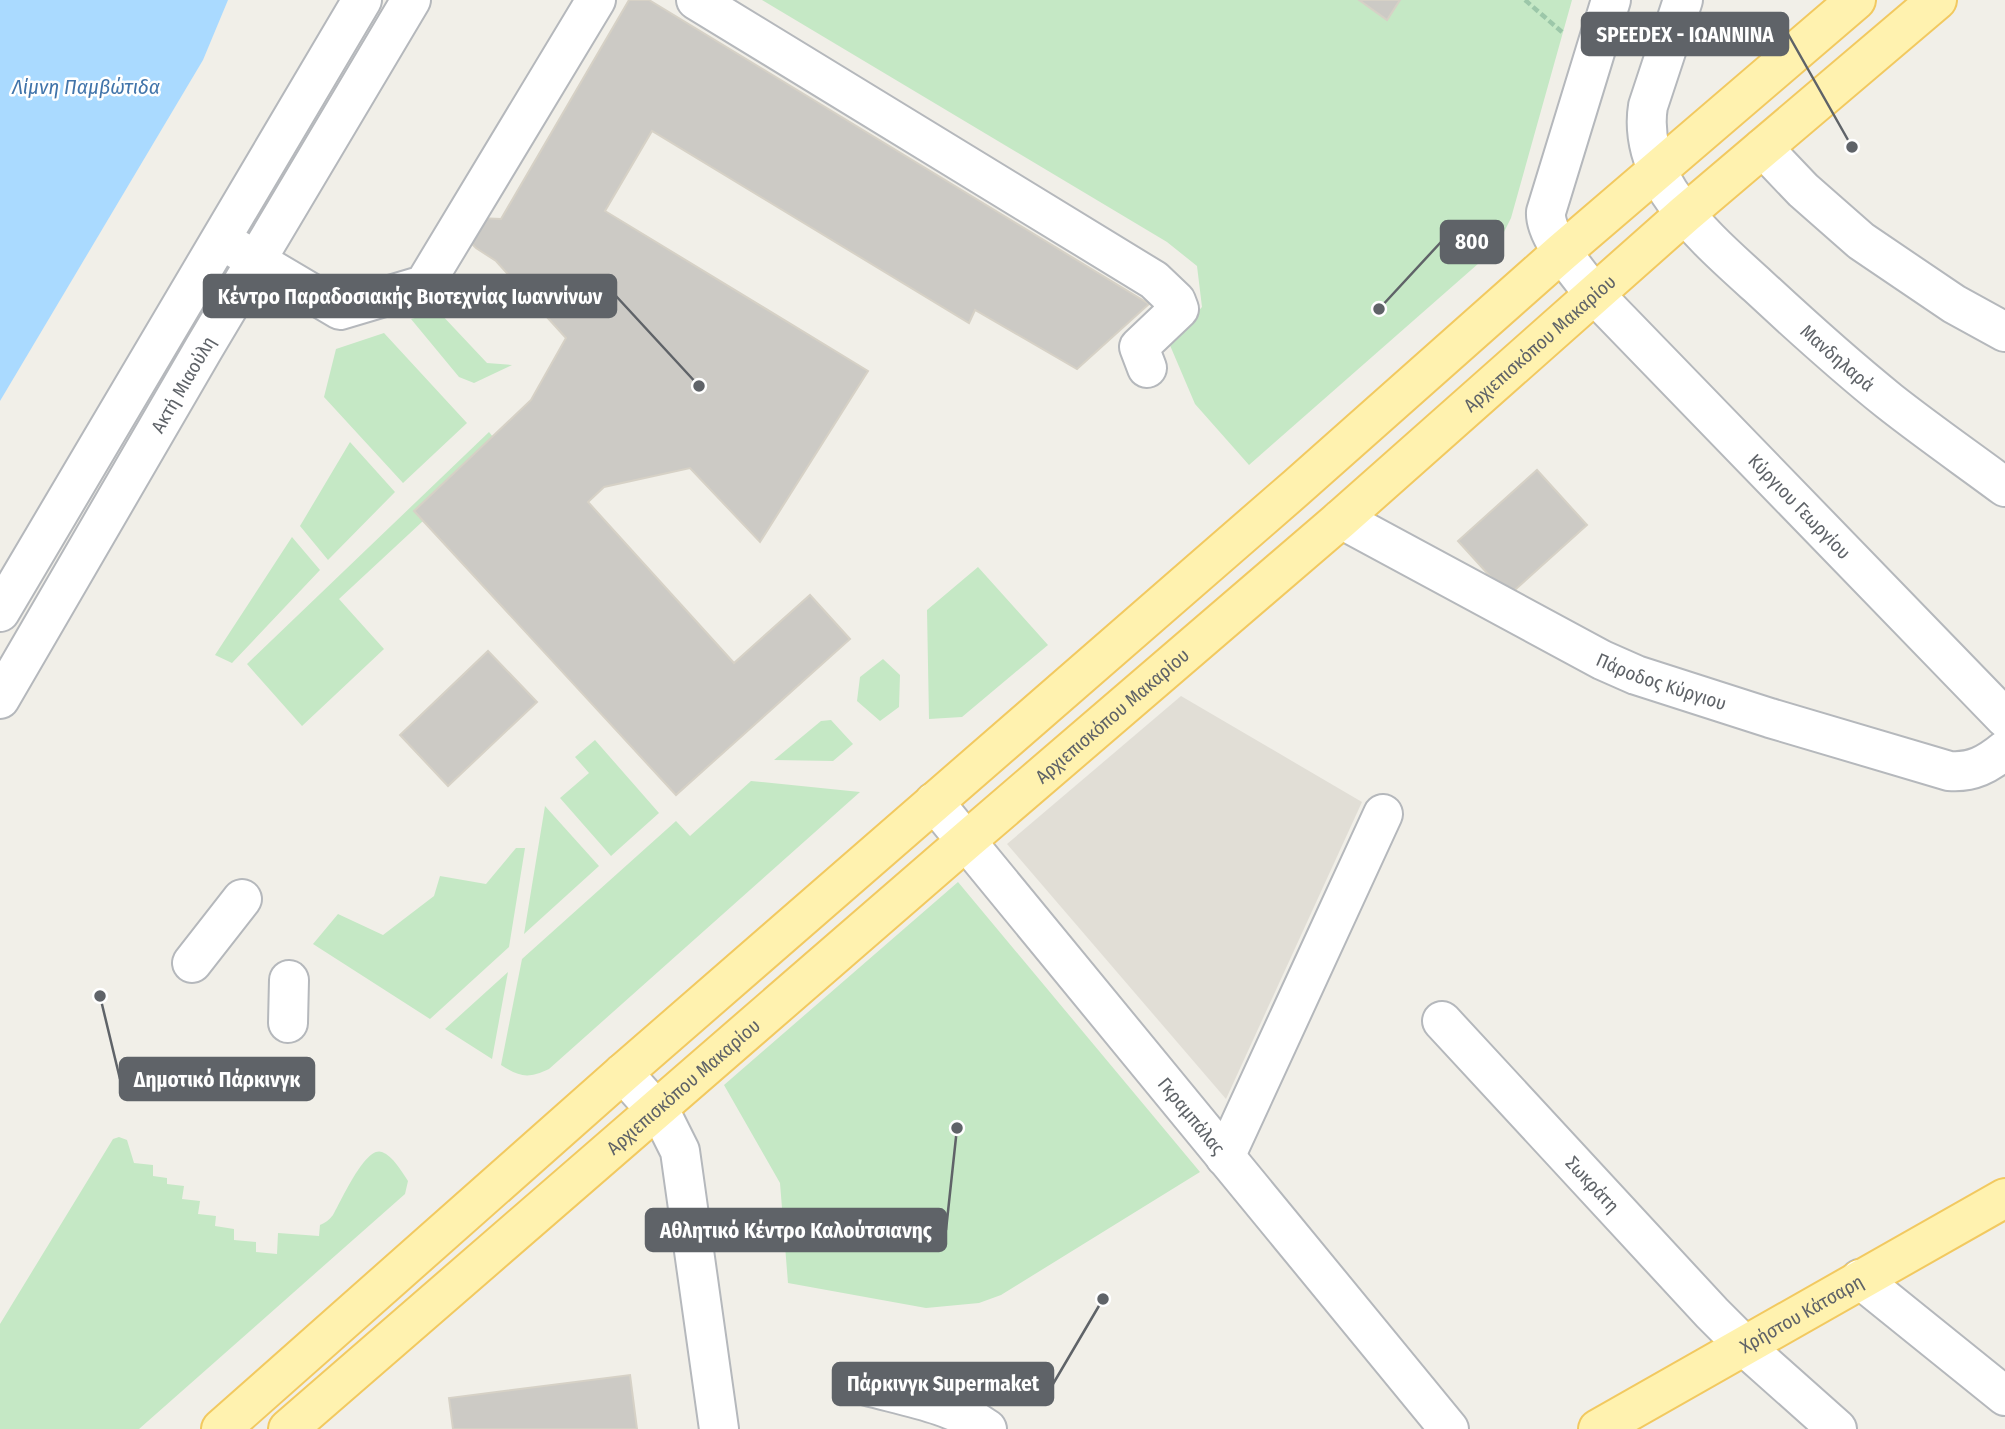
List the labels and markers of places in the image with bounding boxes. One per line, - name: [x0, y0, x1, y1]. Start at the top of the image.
- callout: SPEEDEX - ΙΩΑΝΝΙΝΑ: [1582, 13, 1788, 55]
- callout: 800: [1441, 221, 1503, 263]
- callout: Κέντρο Παραδοσιακής Βιοτεχνίας Ιωαννίνων: [204, 275, 616, 317]
- callout: Δημοτικό Πάρκινγκ: [120, 1058, 314, 1100]
- callout: Αθλητικό Κέντρο Καλούτσιανης: [646, 1209, 946, 1251]
- callout: Πάρκινγκ Supermaket: [833, 1363, 1053, 1405]

